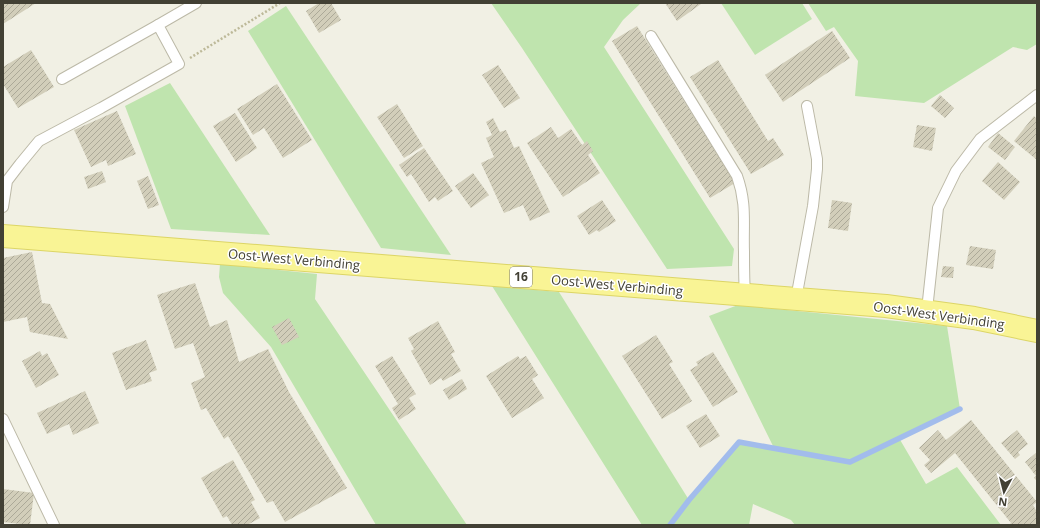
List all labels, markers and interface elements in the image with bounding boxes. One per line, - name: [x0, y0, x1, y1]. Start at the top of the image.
- street label: Oost-West Verbinding: [227, 244, 361, 274]
- road number: 16: [510, 267, 532, 287]
- street label: Oost-West Verbinding: [550, 270, 684, 300]
- street label: Oost-West Verbinding: [872, 297, 1006, 333]
- north arrow: [984, 472, 1024, 512]
- text: N: [997, 494, 1008, 510]

